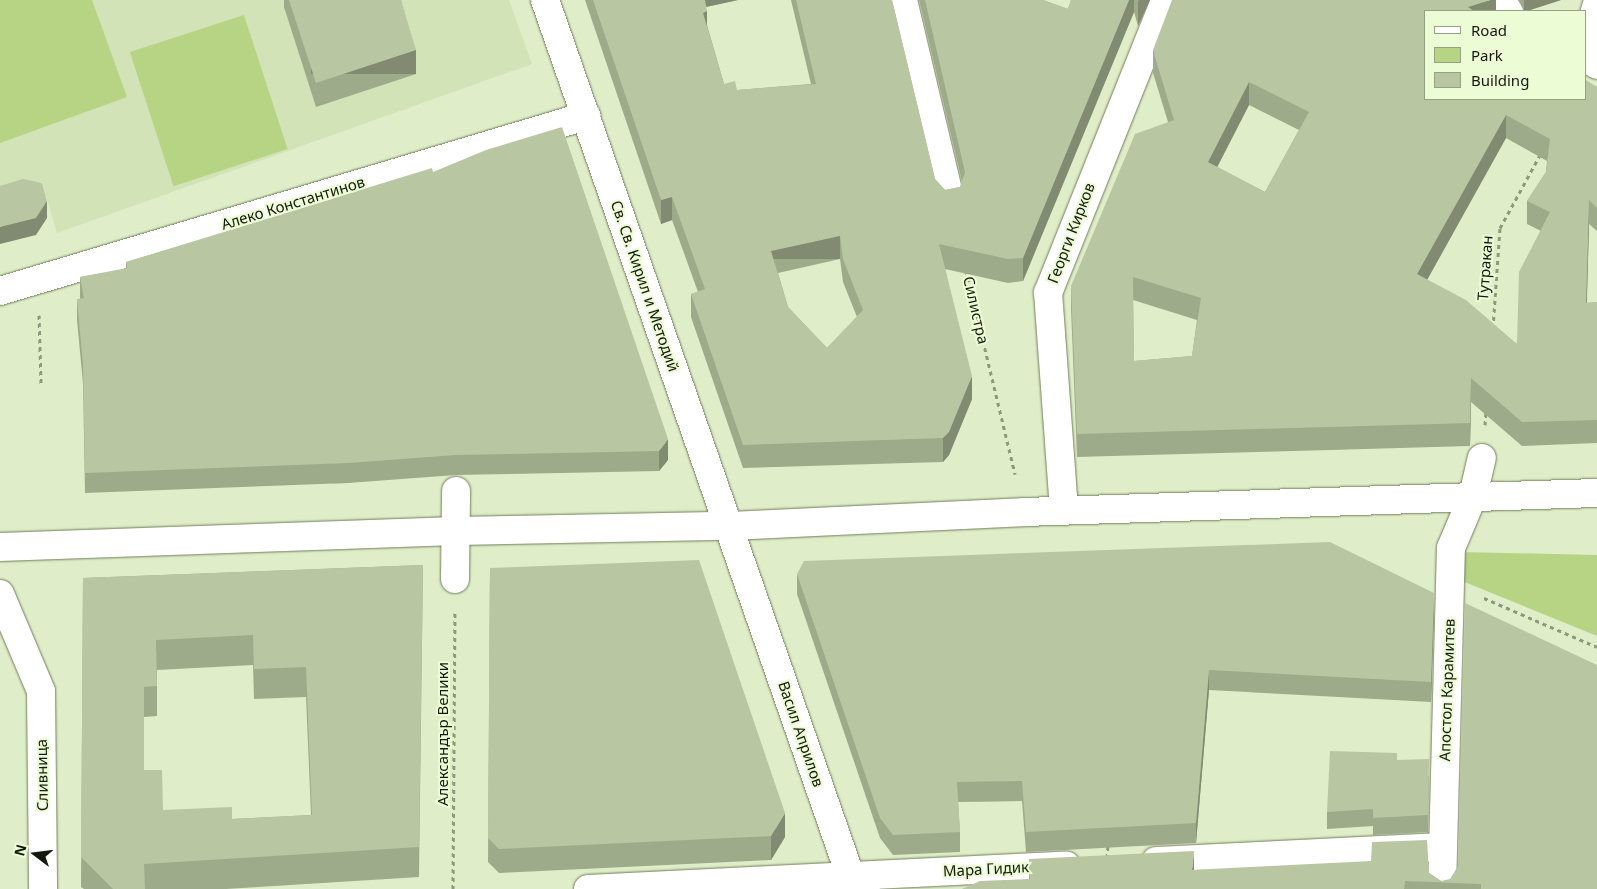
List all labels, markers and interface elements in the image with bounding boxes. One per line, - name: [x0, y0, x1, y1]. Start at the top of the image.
- legend: [1424, 10, 1587, 100]
- text: Road: [1471, 20, 1507, 40]
- text: Park: [1471, 45, 1503, 65]
- text: Building: [1471, 70, 1529, 90]
- street label: Алеко Константинов: [219, 173, 367, 233]
- street label: Георги Кирков: [1044, 180, 1098, 286]
- street label: Св. Св. Кирил и Методий: [607, 198, 683, 374]
- street label: Тутракан: [1474, 235, 1496, 301]
- street label: Силистра: [959, 274, 993, 346]
- street label: Апостол Карамитев: [1436, 618, 1458, 762]
- street label: Александър Велики: [434, 662, 452, 806]
- street label: Васил Априлов: [774, 679, 828, 789]
- street label: Сливница: [32, 739, 52, 811]
- north arrow: [10, 829, 60, 879]
- text: N: [9, 842, 31, 858]
- street label: Мара Гидик: [942, 858, 1030, 880]

